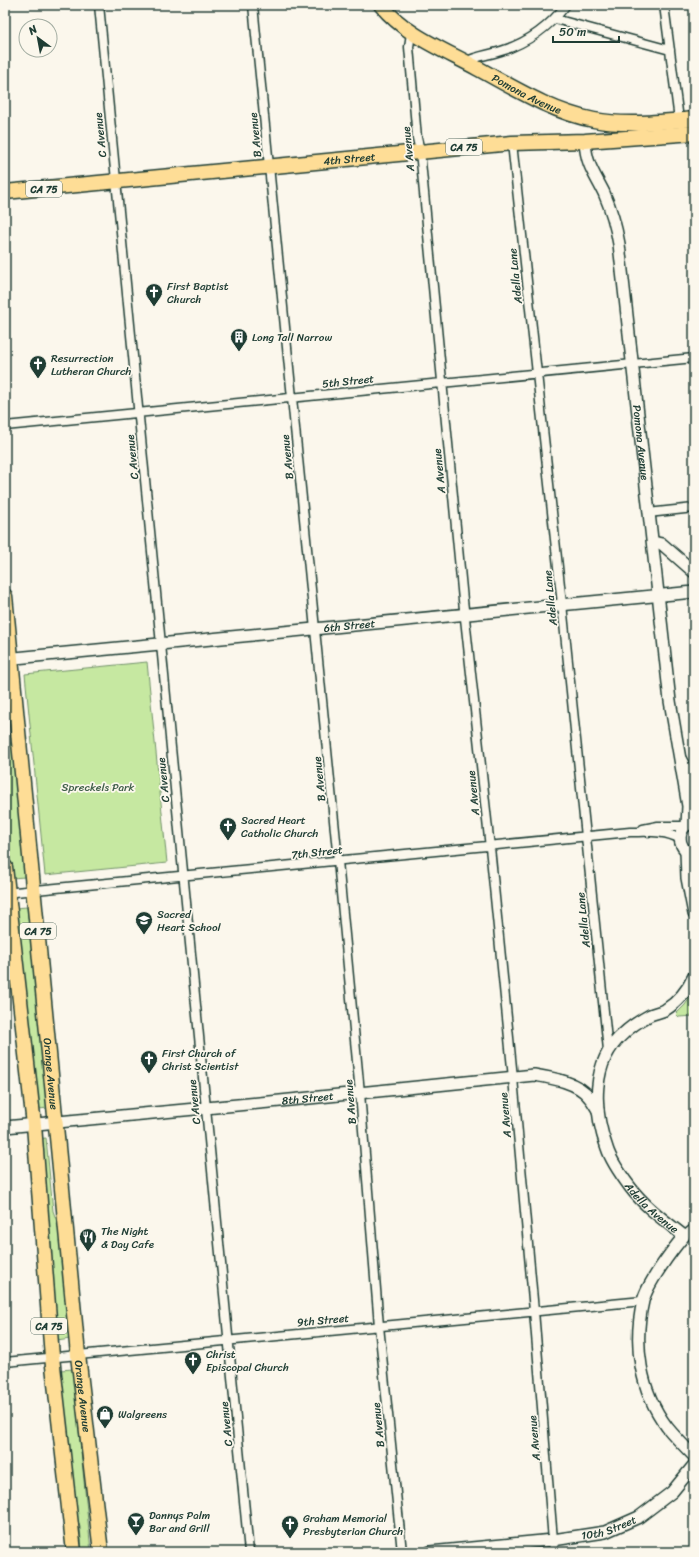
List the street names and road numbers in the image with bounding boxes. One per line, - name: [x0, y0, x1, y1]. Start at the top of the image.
- street label: Pomona Avenue: [488, 69, 565, 120]
- street label: C Avenue: [89, 111, 112, 158]
- street label: B Avenue: [244, 111, 267, 158]
- street label: A Avenue: [397, 125, 420, 173]
- road number: CA 75: [446, 139, 482, 155]
- street label: 4th Street: [322, 147, 377, 171]
- road number: CA 75: [26, 181, 62, 197]
- street label: Adella Lane: [503, 247, 528, 306]
- street label: 5th Street: [321, 369, 375, 394]
- street label: Pomona Avenue: [627, 404, 654, 482]
- street label: C Avenue: [121, 433, 144, 480]
- street label: B Avenue: [276, 433, 299, 480]
- street label: A Avenue: [428, 447, 451, 495]
- street label: Adella Lane: [538, 569, 563, 628]
- street label: 6th Street: [323, 614, 376, 638]
- street label: B Avenue: [308, 755, 331, 802]
- street label: C Avenue: [152, 756, 175, 803]
- street label: A Avenue: [462, 769, 485, 817]
- street label: 7th Street: [290, 840, 344, 865]
- street label: Adella Lane: [571, 891, 596, 950]
- road number: CA 75: [20, 923, 56, 939]
- street label: Orange Avenue: [38, 1037, 63, 1111]
- street label: C Avenue: [183, 1078, 206, 1125]
- street label: B Avenue: [339, 1078, 362, 1125]
- street label: 8th Street: [281, 1087, 335, 1111]
- street label: A Avenue: [494, 1091, 517, 1139]
- street label: Adella Avenue: [619, 1177, 683, 1239]
- street label: 9th Street: [296, 1309, 350, 1332]
- road number: CA 75: [31, 1318, 67, 1334]
- street label: Orange Avenue: [69, 1359, 96, 1434]
- street label: C Avenue: [215, 1400, 238, 1447]
- street label: B Avenue: [367, 1401, 390, 1448]
- street label: A Avenue: [523, 1414, 546, 1462]
- street label: 10th Street: [580, 1510, 640, 1545]

